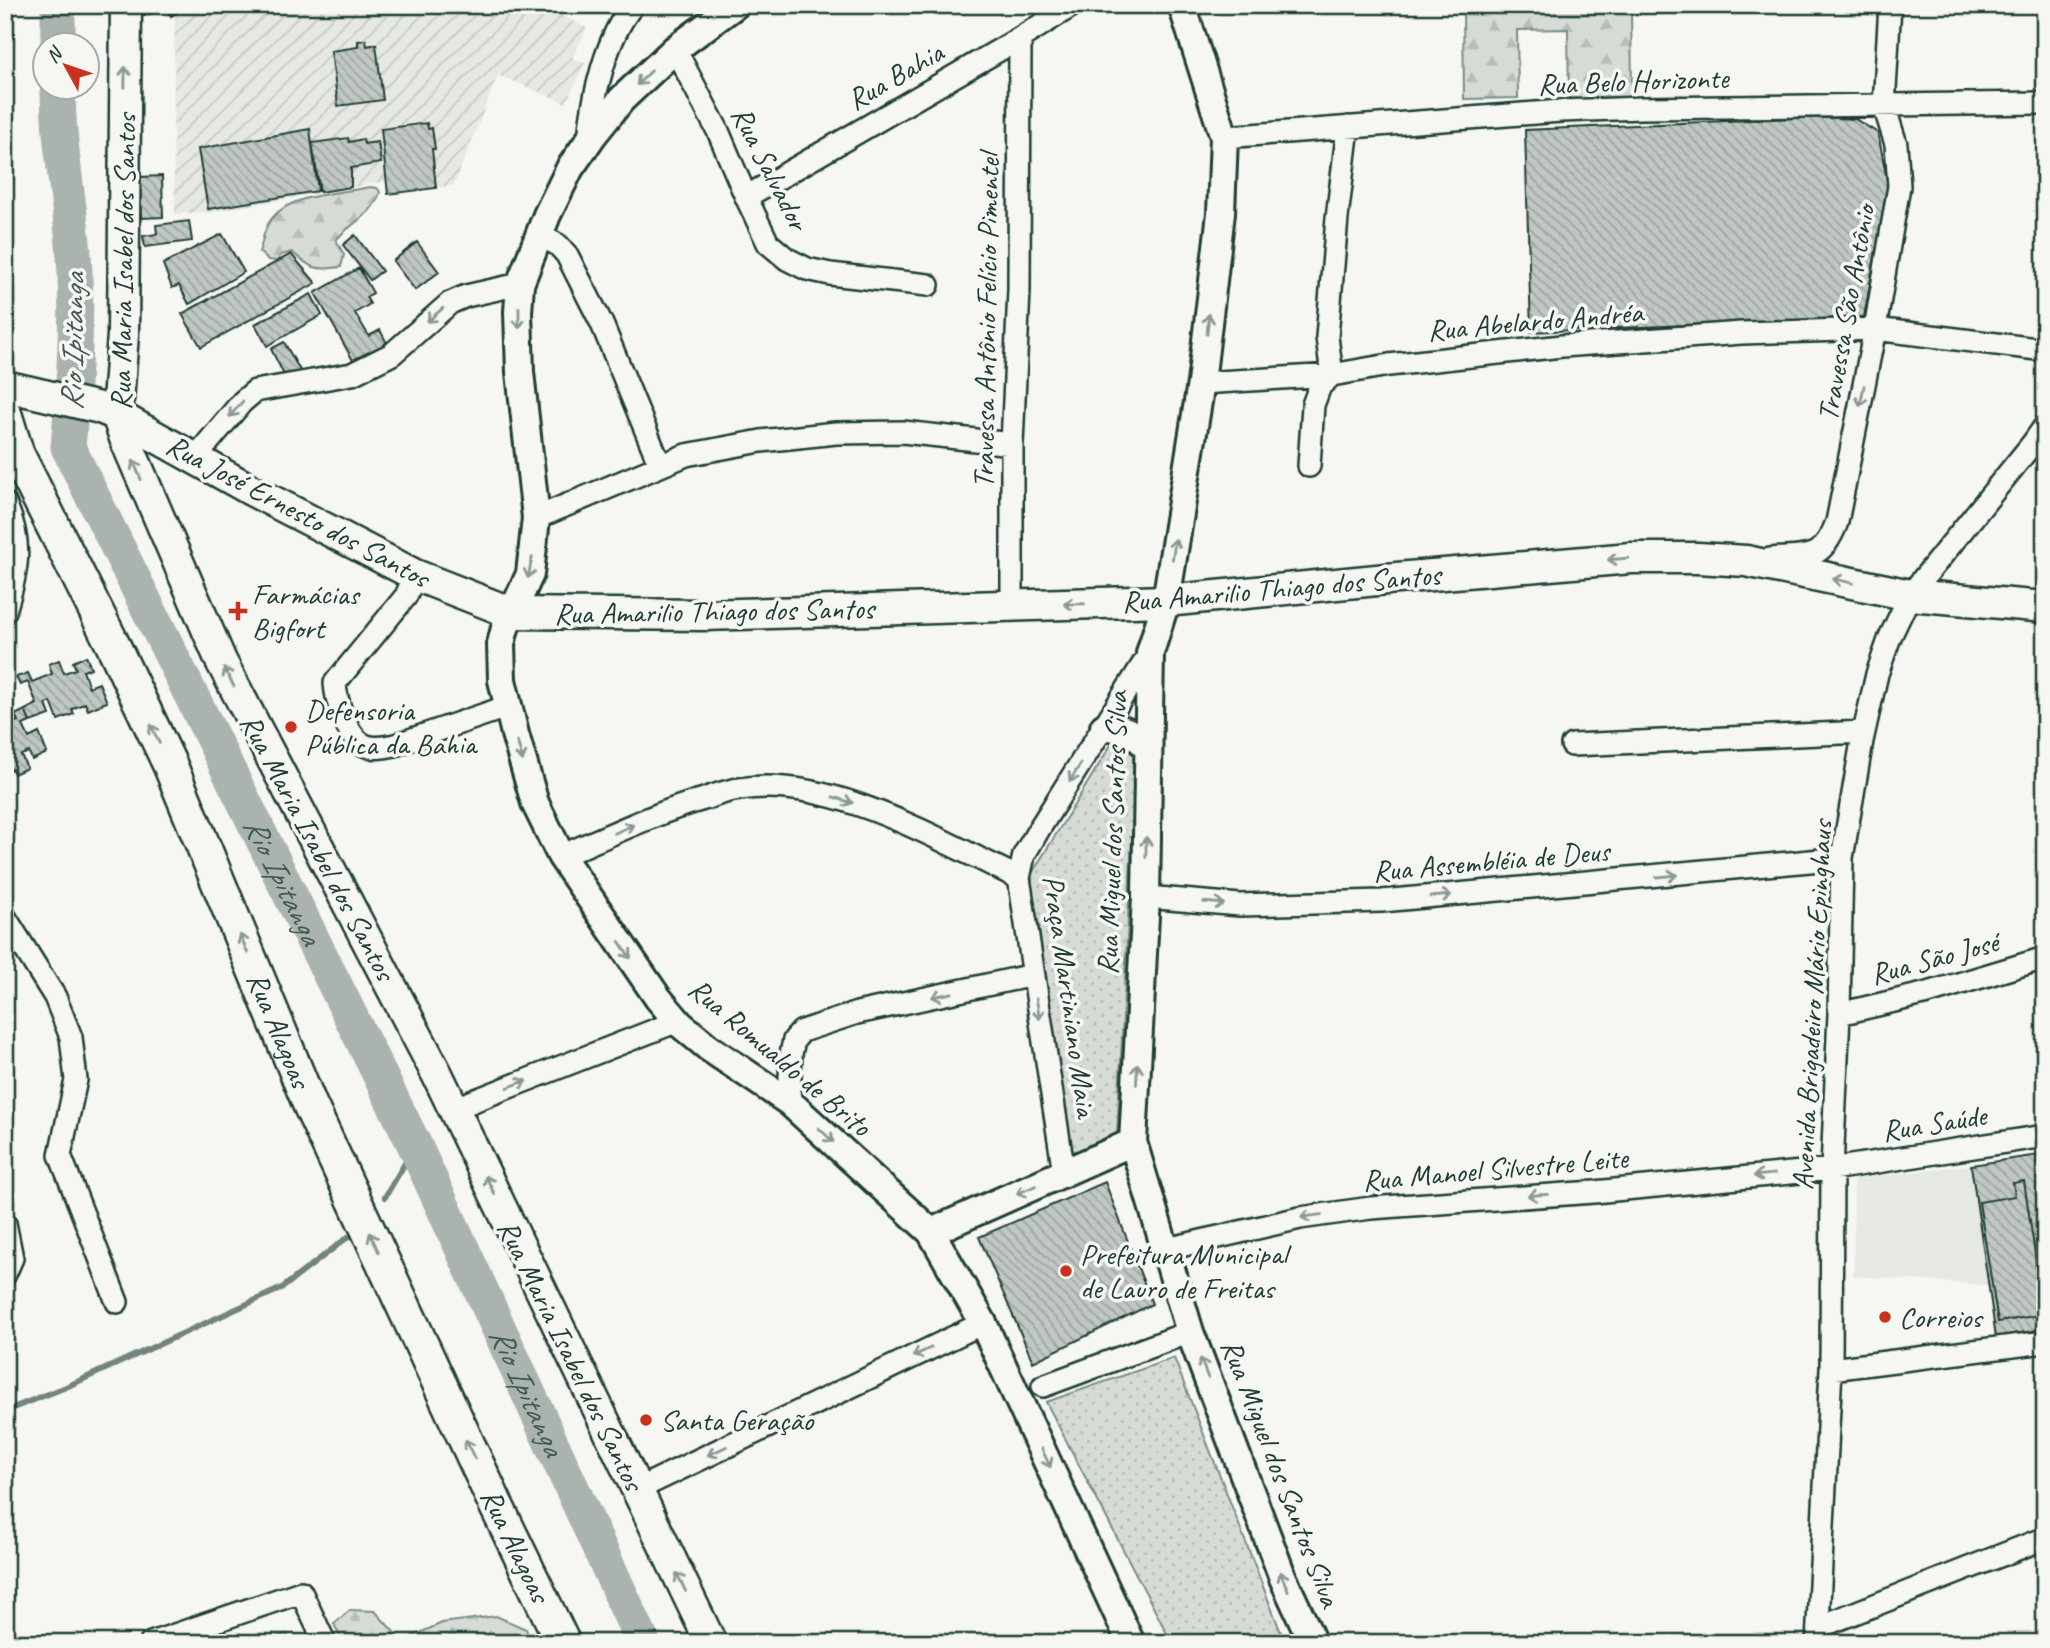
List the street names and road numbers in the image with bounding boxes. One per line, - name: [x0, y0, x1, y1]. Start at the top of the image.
- street label: Rua Bahia: [840, 32, 952, 119]
- street label: Rua Belo Horizonte: [1537, 59, 1731, 103]
- street label: Rua Salvador: [723, 100, 819, 239]
- street label: Rua Maria Isabel dos Santos: [101, 111, 145, 410]
- street label: Travessa Antônio Felício Pimentel: [964, 148, 1008, 489]
- street label: Travessa São Antônio: [1808, 199, 1884, 424]
- street label: Rua Abelardo Andréa: [1426, 292, 1646, 349]
- street label: Rua José Ernesto dos Santos: [160, 426, 438, 598]
- street label: Rua Amarilio Thiago dos Santos: [1120, 555, 1445, 621]
- street label: Rua Amarilio Thiago dos Santos: [554, 589, 877, 633]
- street label: Rua Miguel dos Santos Silva: [1088, 689, 1136, 975]
- street label: Rua Maria Isabel dos Santos: [232, 707, 406, 989]
- street label: Avenida Brigadeiro Mário Epinghaus: [1783, 817, 1841, 1191]
- street label: Rua Assembléia de Deus: [1371, 831, 1614, 890]
- street label: Praça Martiniano Maia: [1034, 873, 1106, 1122]
- street label: Rua São José: [1866, 922, 2006, 993]
- street label: Rua Alagoas: [238, 967, 321, 1096]
- street label: Rua Romualdo de Brito: [681, 969, 880, 1145]
- street label: Rua Saúde: [1879, 1096, 1991, 1150]
- street label: Rua Manoel Silvestre Leite: [1361, 1138, 1632, 1200]
- street label: Rua Maria Isabel dos Santos: [489, 1214, 654, 1499]
- street label: Rua Miguel dos Santos Silva: [1212, 1334, 1350, 1614]
- street label: Rua Alagoas: [472, 1482, 560, 1611]

